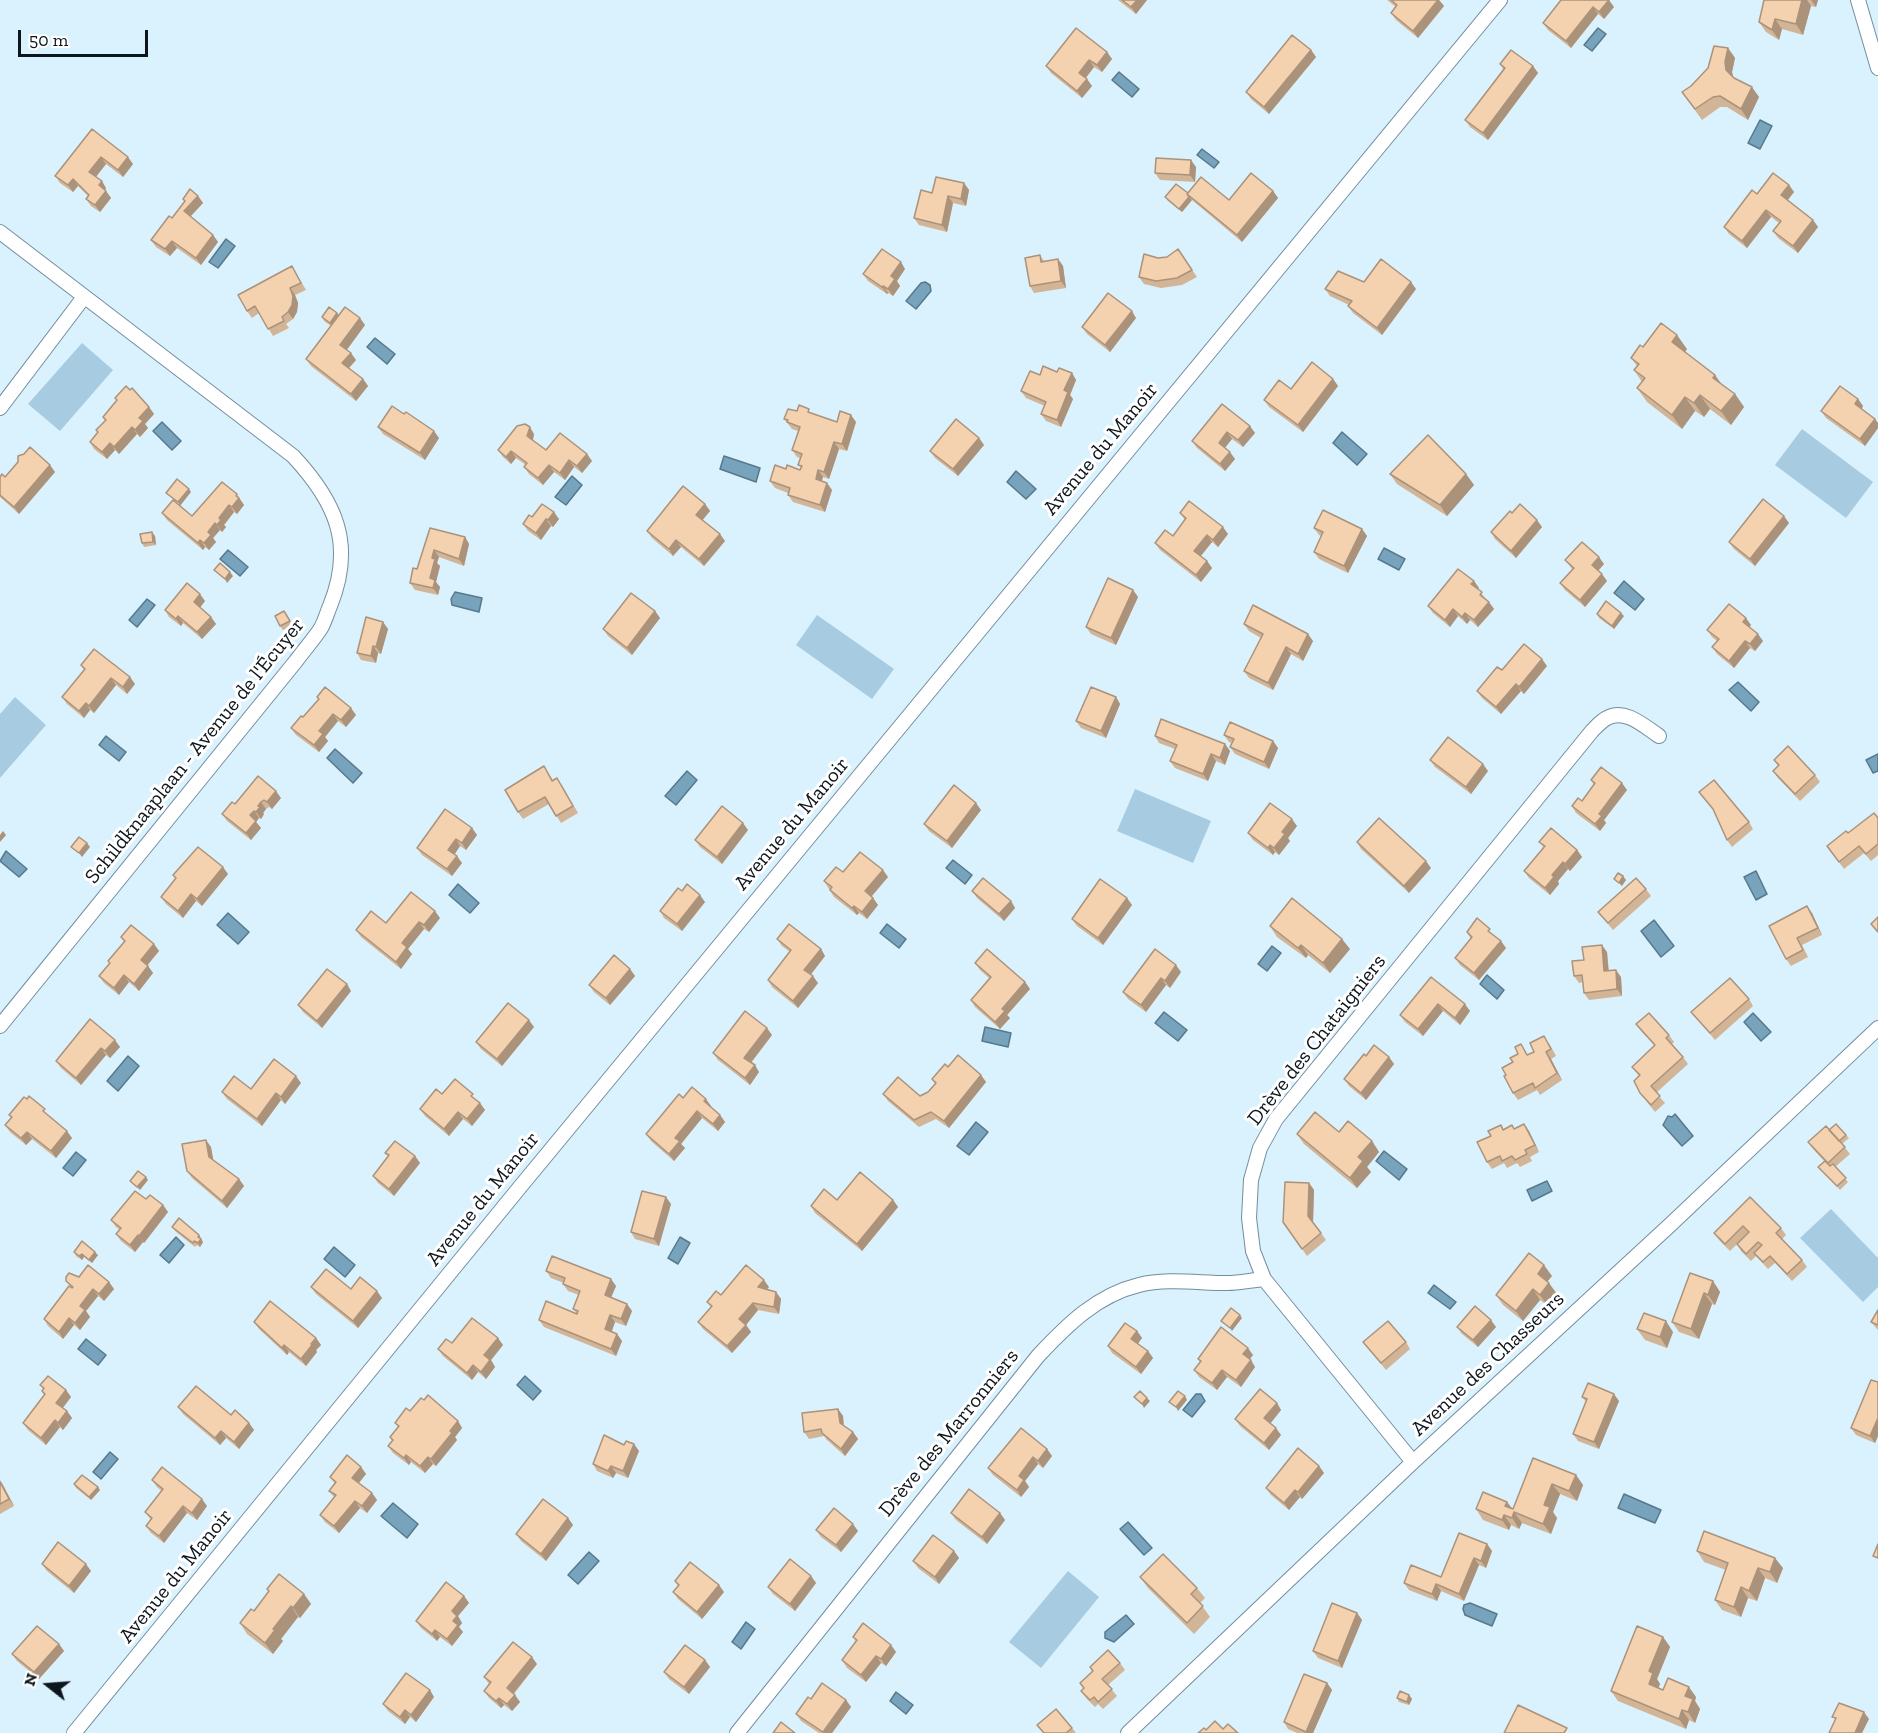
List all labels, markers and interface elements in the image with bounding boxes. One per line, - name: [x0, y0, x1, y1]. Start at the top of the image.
- scale bar: [21, 18, 152, 56]
- text: 50 m: [29, 29, 68, 51]
- street label: Avenue du Manoir: [1038, 378, 1164, 520]
- street label: Schildknaaplaan - Avenue de l'Écuyer: [80, 613, 310, 889]
- street label: Avenue du Manoir: [729, 753, 855, 895]
- street label: Drève des Chataigniers: [1242, 949, 1392, 1131]
- street label: Avenue du Manoir: [421, 1127, 545, 1271]
- street label: Avenue des Chasseurs: [1406, 1287, 1570, 1441]
- street label: Drève des Marronniers: [874, 1344, 1024, 1522]
- street label: Avenue du Manoir: [114, 1504, 238, 1648]
- north arrow: [18, 1655, 78, 1715]
- text: N: [19, 1671, 41, 1688]

